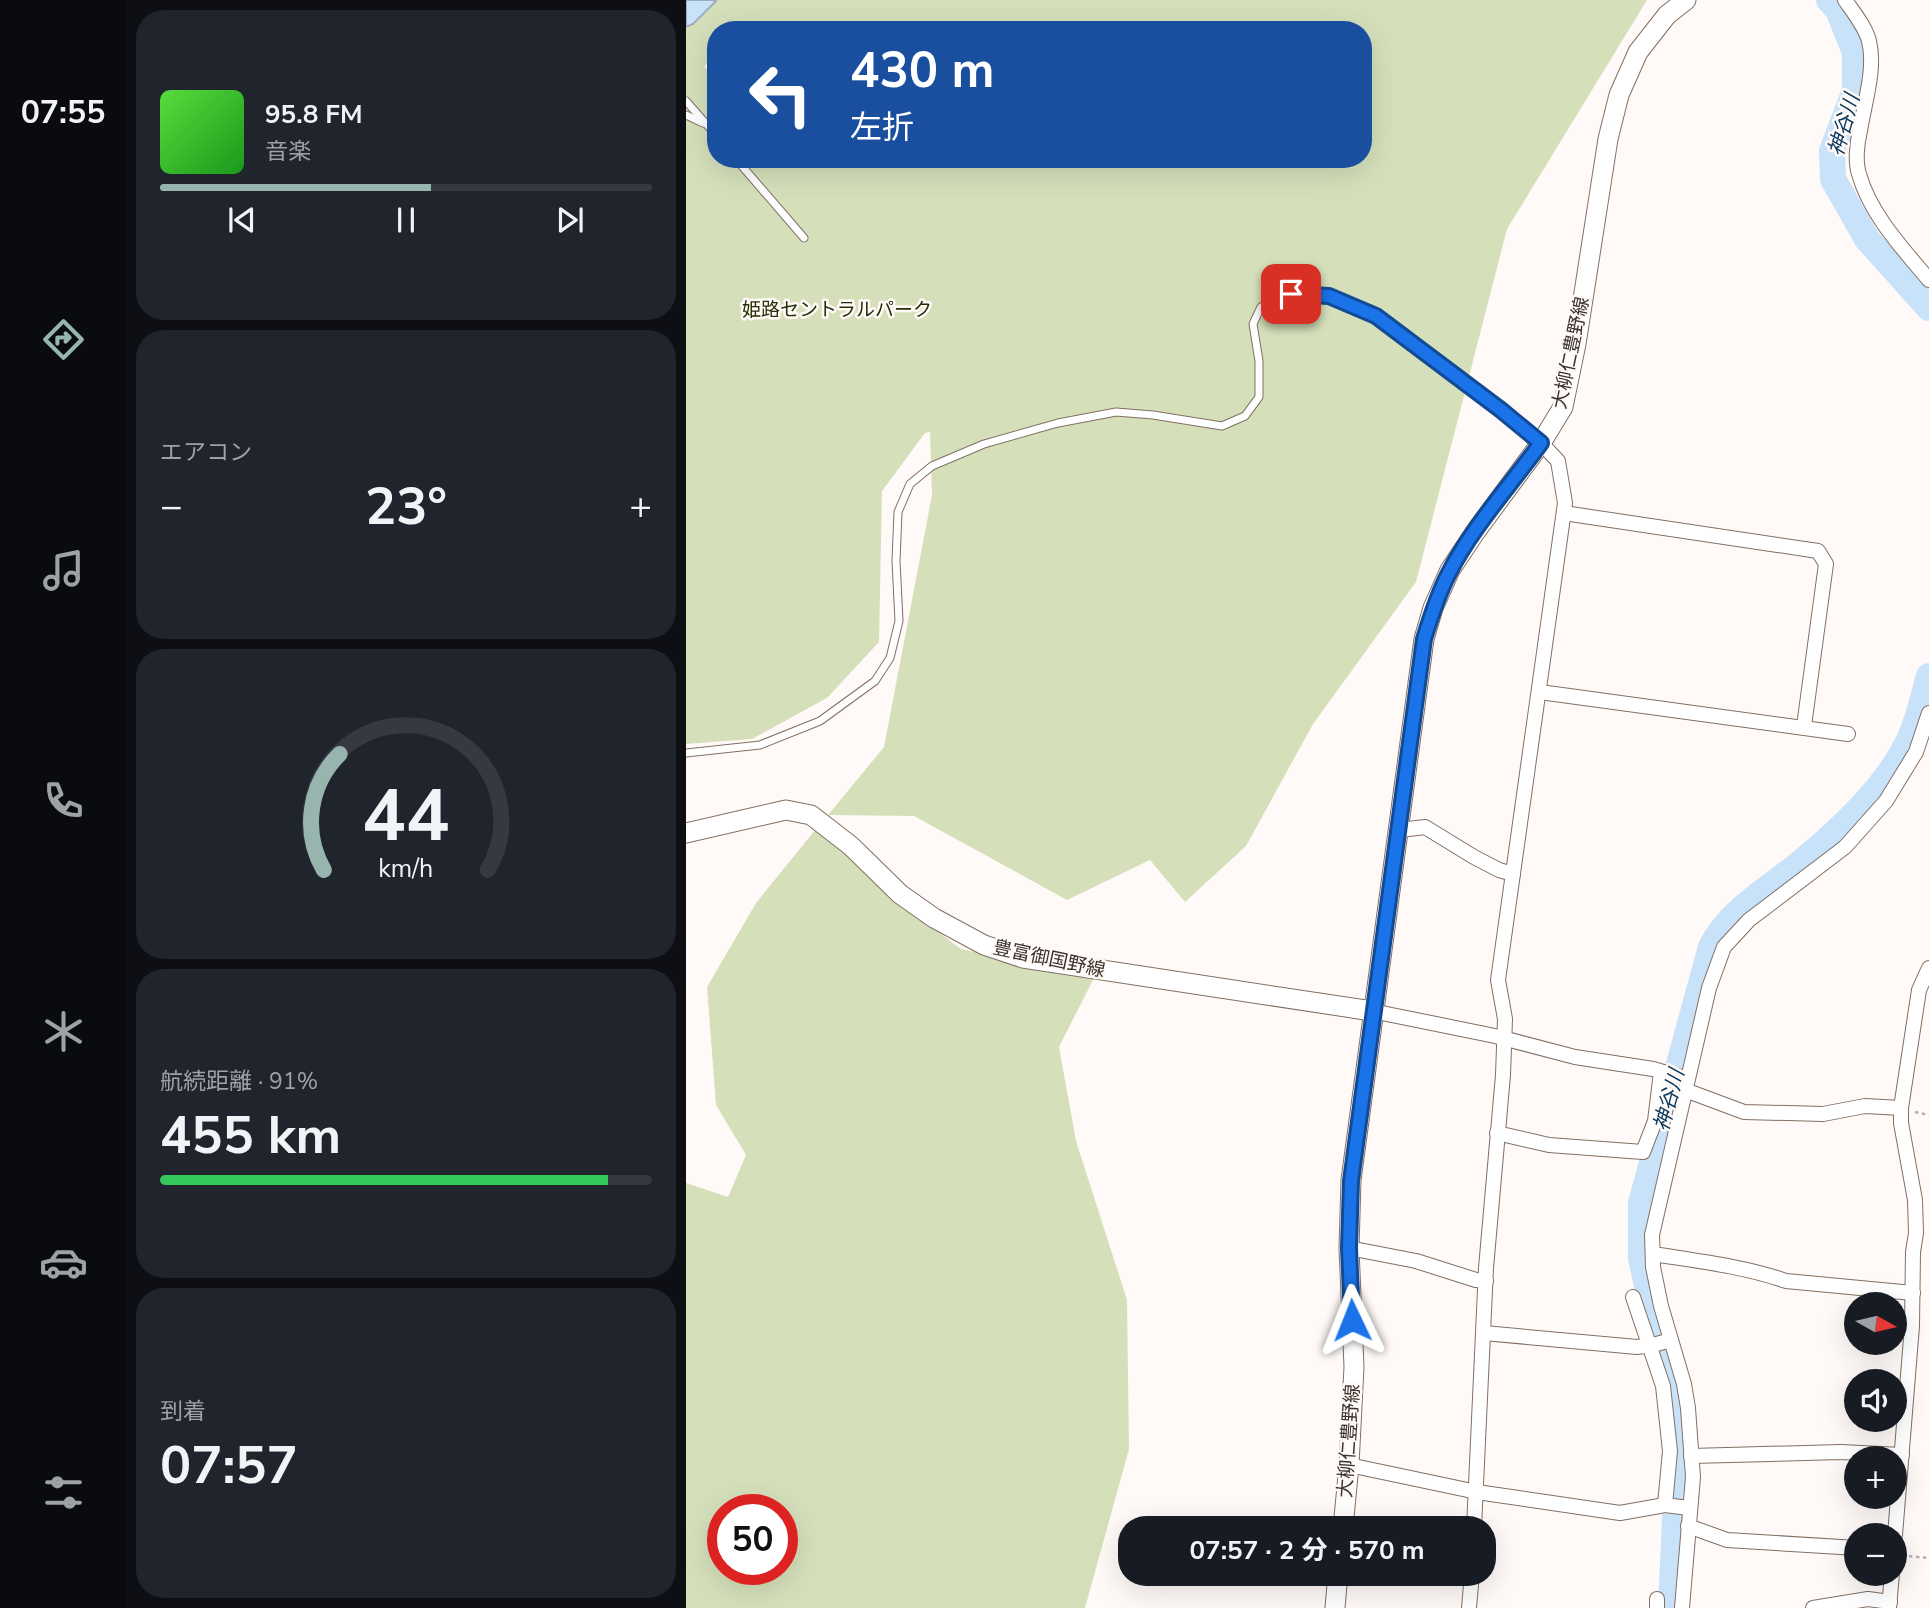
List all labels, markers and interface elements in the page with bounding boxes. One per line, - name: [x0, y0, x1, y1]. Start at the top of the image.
- text: 430 m: [850, 37, 994, 104]
- icon: left: [735, 49, 826, 140]
- water label: 神谷川: [1822, 89, 1867, 159]
- text: 07:55: [21, 91, 105, 134]
- text: 95.8 FM: [265, 97, 362, 132]
- text: 左折: [850, 106, 914, 149]
- text: 音楽: [265, 136, 311, 167]
- icon: previous: [223, 201, 261, 239]
- icon: pause: [387, 201, 425, 239]
- icon: next: [551, 201, 589, 239]
- pin: [1261, 264, 1321, 324]
- icon: arrive: [1272, 275, 1310, 313]
- street label: 大柳仁豊野線: [1546, 295, 1596, 411]
- park label: 姫路セントラルパーク: [742, 297, 932, 323]
- icon: directions: [39, 315, 88, 364]
- text: エアコン: [160, 437, 252, 468]
- text: 23°: [365, 471, 447, 542]
- text: −: [160, 481, 183, 532]
- text: +: [629, 481, 652, 532]
- icon: music: [39, 546, 88, 595]
- text: 44: [362, 766, 450, 866]
- icon: phone: [39, 776, 88, 825]
- text: km/h: [378, 852, 434, 886]
- street label: 豊富御国野線: [991, 934, 1107, 984]
- icon: climate: [39, 1007, 88, 1056]
- water label: 神谷川: [1647, 1064, 1691, 1134]
- text: 航続距離 · 91%: [160, 1066, 318, 1097]
- text: 455 km: [160, 1100, 341, 1171]
- icon: car: [39, 1238, 88, 1287]
- position arrow: [1315, 1283, 1389, 1357]
- north arrow: [1844, 1292, 1908, 1354]
- map controls: [1844, 1292, 1907, 1586]
- button: sound: [1844, 1369, 1907, 1432]
- street label: 大柳仁豊野線: [1332, 1383, 1366, 1499]
- text: 到着: [160, 1396, 206, 1427]
- text: 07:57: [160, 1430, 298, 1501]
- button: +: [1844, 1446, 1907, 1509]
- icon: filters: [39, 1468, 88, 1517]
- speed limit sign: 50: [707, 1494, 798, 1585]
- button: −: [1844, 1523, 1907, 1586]
- text: 07:57 · 2 分 · 570 m: [1189, 1533, 1425, 1568]

